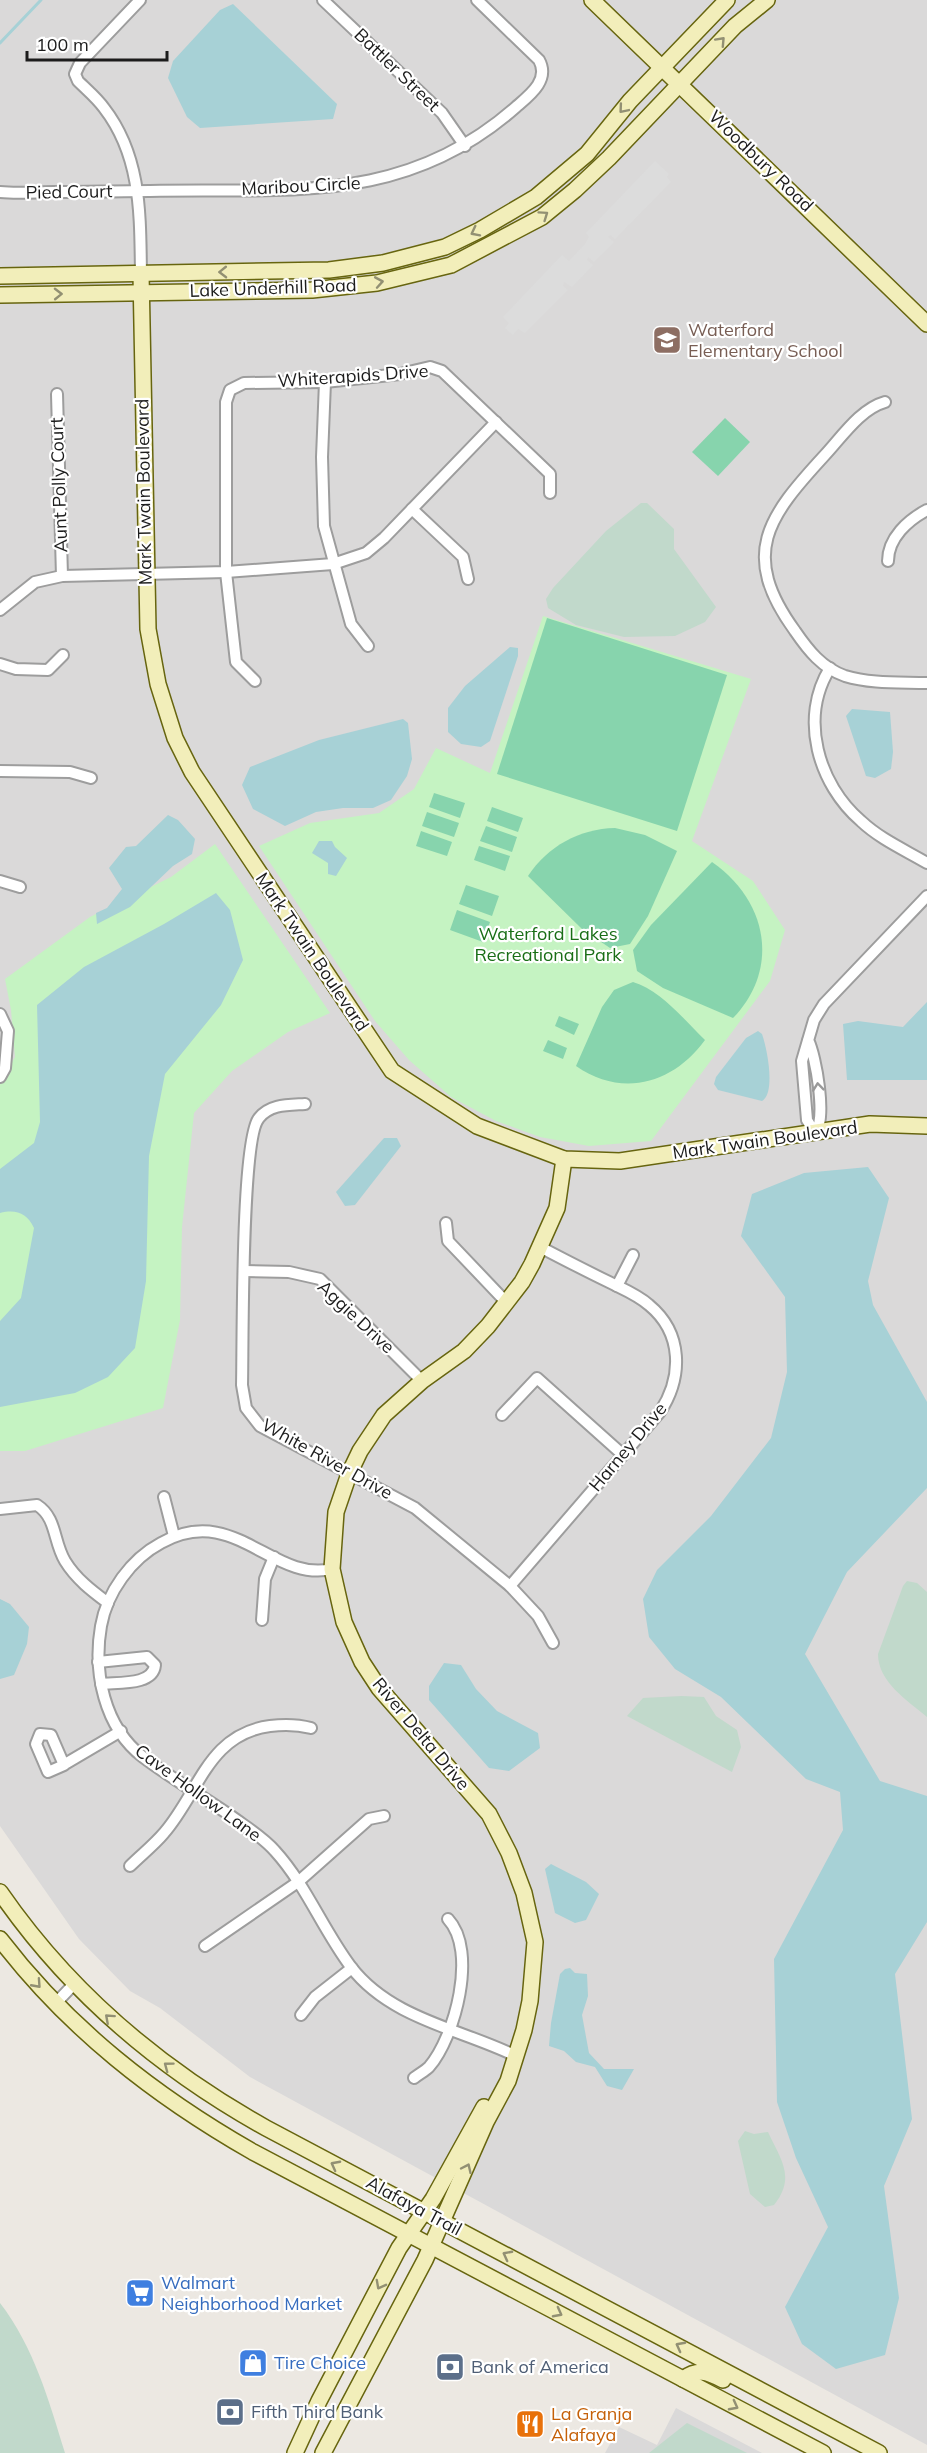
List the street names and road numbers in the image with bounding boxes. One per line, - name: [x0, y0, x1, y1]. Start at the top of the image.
- street label: Battler Street: [350, 23, 445, 116]
- street label: Woodbury Road: [704, 105, 819, 216]
- street label: Maribou Circle: [241, 171, 361, 200]
- street label: Pied Court: [25, 179, 113, 204]
- street label: Lake Underhill Road: [189, 273, 357, 302]
- street label: Whiterapids Drive: [277, 359, 429, 392]
- street label: Mark Twain Boulevard: [130, 399, 157, 585]
- street label: Aunt Polly Court: [45, 417, 72, 553]
- street label: Mark Twain Boulevard: [251, 868, 374, 1035]
- street label: Mark Twain Boulevard: [671, 1115, 859, 1164]
- street label: Aggie Drive: [313, 1275, 400, 1358]
- street label: Harney Drive: [584, 1398, 671, 1496]
- street label: White River Drive: [258, 1413, 397, 1504]
- street label: River Delta Drive: [368, 1673, 475, 1795]
- street label: Cave Hollow Lane: [131, 1739, 266, 1846]
- street label: Alafaya Trail: [362, 2171, 466, 2240]

